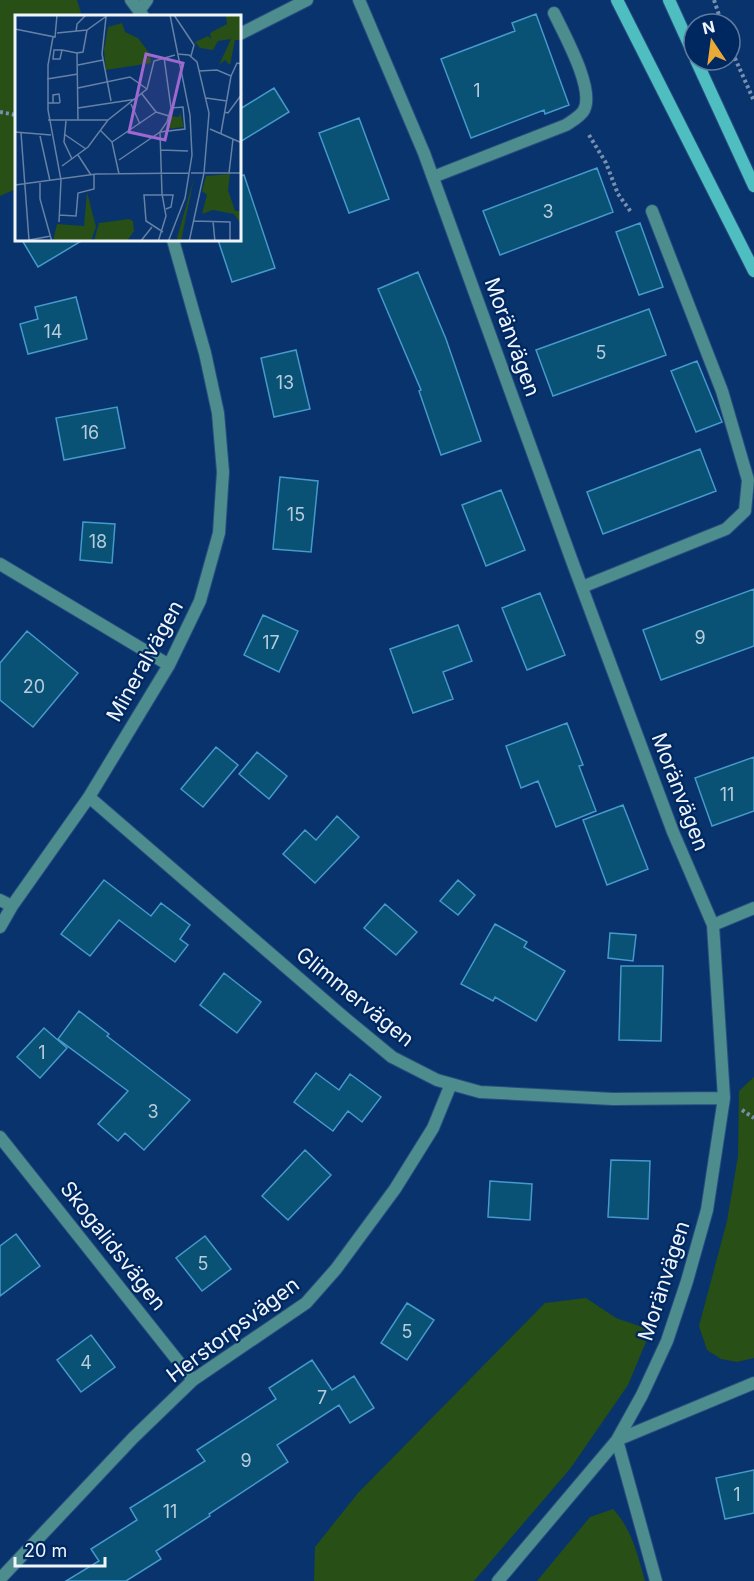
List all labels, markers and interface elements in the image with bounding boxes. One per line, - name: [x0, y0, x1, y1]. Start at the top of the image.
- north arrow: [682, 12, 742, 72]
- inset map: [15, 15, 242, 242]
- text: N: [700, 16, 717, 39]
- house number: 1: [473, 80, 481, 101]
- house number: 3: [542, 201, 554, 222]
- street label: Moränvägen: [479, 274, 545, 400]
- house number: 14: [44, 321, 62, 342]
- house number: 5: [596, 342, 606, 363]
- house number: 13: [276, 372, 294, 393]
- house number: 16: [81, 422, 99, 443]
- house number: 15: [287, 504, 305, 525]
- house number: 18: [89, 531, 107, 552]
- street label: Mineralvägen: [101, 596, 188, 726]
- house number: 9: [694, 627, 706, 648]
- house number: 17: [262, 632, 280, 653]
- house number: 20: [23, 676, 45, 697]
- street label: Moränvägen: [647, 729, 714, 854]
- house number: 11: [720, 784, 734, 805]
- street label: Glimmervägen: [291, 942, 419, 1052]
- house number: 1: [38, 1042, 46, 1063]
- house number: 3: [147, 1101, 159, 1122]
- street label: Skogalidsvägen: [55, 1176, 172, 1315]
- street label: Moränvägen: [632, 1218, 695, 1344]
- house number: 5: [198, 1253, 208, 1274]
- street label: Herstorpsvägen: [162, 1272, 304, 1388]
- house number: 5: [402, 1321, 412, 1342]
- house number: 4: [80, 1352, 92, 1373]
- house number: 7: [317, 1387, 327, 1408]
- house number: 9: [240, 1450, 252, 1471]
- house number: 1: [733, 1484, 741, 1505]
- house number: 11: [163, 1501, 177, 1522]
- scale bar: [15, 1530, 105, 1568]
- text: 20 m: [24, 1540, 67, 1561]

